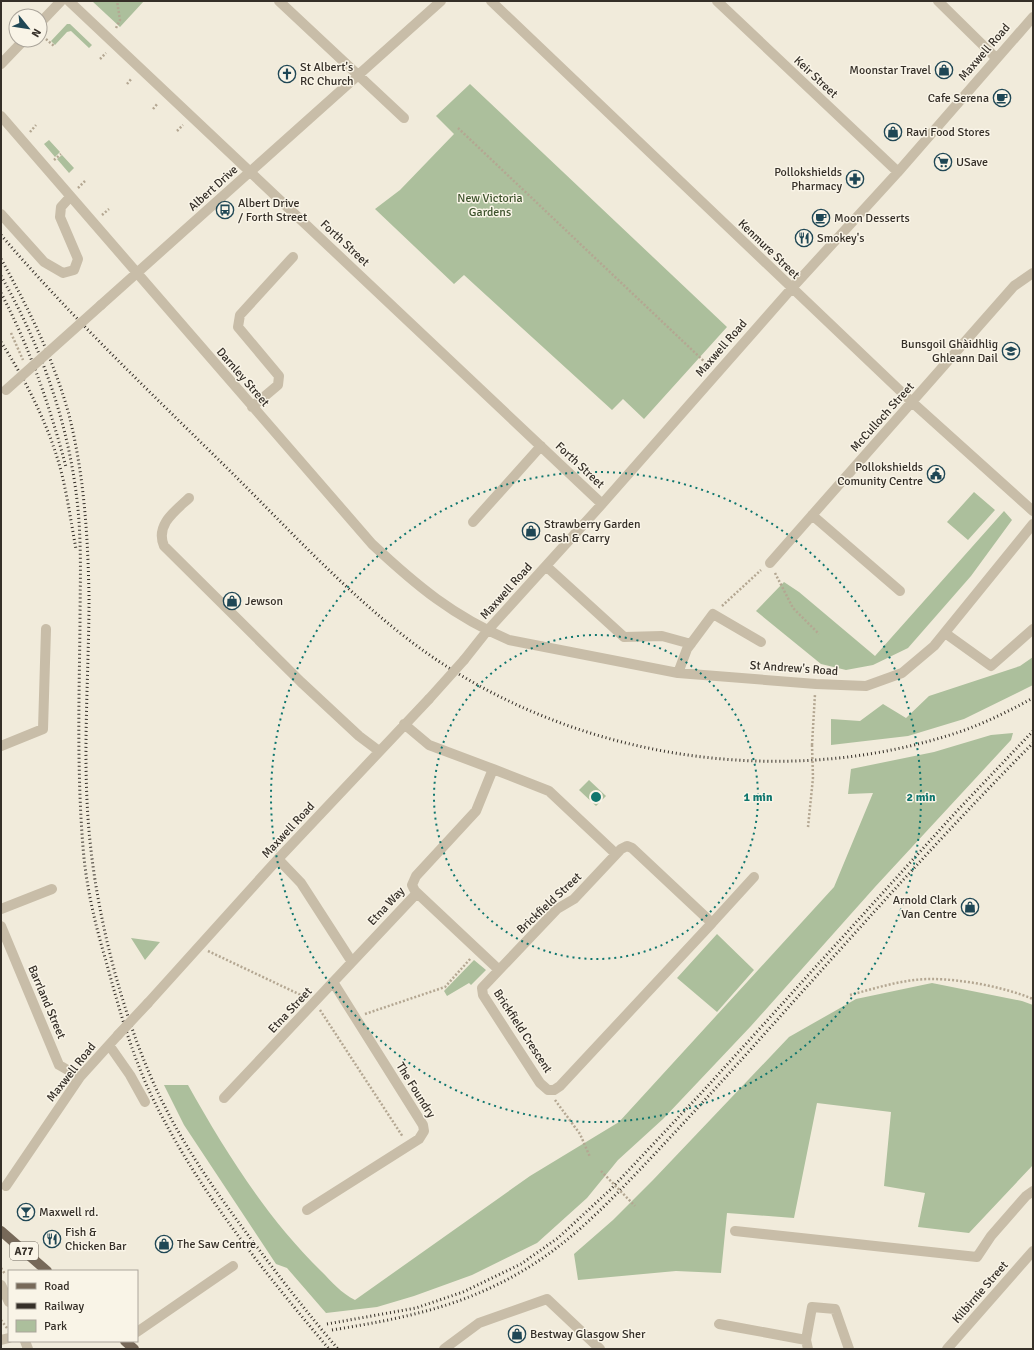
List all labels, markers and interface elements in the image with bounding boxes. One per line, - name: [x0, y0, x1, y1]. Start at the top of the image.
- north arrow: [8, 8, 48, 48]
- street label: Maxwell Road: [955, 21, 1013, 84]
- text: N: [29, 26, 44, 39]
- street label: Keir Street: [791, 53, 841, 101]
- place label: St Albert's RC Church: [300, 60, 354, 89]
- shop icon: Moonstar Travel: [934, 60, 954, 80]
- place label: Moonstar Travel: [849, 63, 931, 78]
- church icon: St Albert's RC Church: [277, 64, 297, 84]
- cafe icon: Cafe Serena: [992, 88, 1012, 108]
- place label: Cafe Serena: [928, 91, 989, 106]
- shop icon: Ravi Food Stores: [883, 122, 903, 142]
- place label: Ravi Food Stores: [906, 125, 990, 140]
- supermarket icon: USave: [933, 152, 953, 172]
- place label: USave: [956, 155, 988, 170]
- street label: Albert Drive: [185, 162, 241, 214]
- place label: Pollokshields Pharmacy: [774, 165, 842, 194]
- pharmacy icon: Pollokshields Pharmacy: [845, 169, 865, 189]
- park label: New Victoria Gardens: [457, 191, 523, 220]
- place label: Albert Drive / Forth Street: [238, 196, 307, 225]
- bus stop icon: Albert Drive / Forth Street: [215, 200, 235, 220]
- cafe icon: Moon Desserts: [811, 208, 831, 228]
- place label: Moon Desserts: [834, 211, 910, 226]
- street label: Kenmure Street: [735, 216, 803, 282]
- street label: Forth Street: [317, 217, 372, 270]
- restaurant icon: Smokey's: [794, 228, 814, 248]
- place label: Smokey's: [817, 231, 864, 246]
- street label: Maxwell Road: [692, 317, 750, 380]
- place label: Bunsgoil Ghàidhlig Ghleann Dail: [901, 337, 998, 366]
- school or university icon: Bunsgoil Ghàidhlig Ghleann Dail: [1001, 341, 1021, 361]
- street label: Darnley Street: [213, 345, 272, 410]
- street label: McCulloch Street: [847, 380, 917, 455]
- street label: Forth Street: [552, 439, 607, 492]
- place label: Pollokshields Comunity Centre: [837, 460, 923, 489]
- public building icon: Pollokshields Comunity Centre: [926, 464, 946, 484]
- place label: Strawberry Garden Cash & Carry: [544, 517, 641, 546]
- shop icon: Strawberry Garden Cash & Carry: [521, 521, 541, 541]
- street label: Maxwell Road: [477, 560, 536, 623]
- shop icon: Jewson: [222, 591, 242, 611]
- place label: Jewson: [245, 594, 283, 609]
- street label: St Andrew's Road: [749, 658, 839, 679]
- centre of rings: [589, 790, 603, 804]
- text: 1 min: [744, 790, 773, 805]
- text: 2 min: [907, 790, 936, 805]
- street label: Maxwell Road: [259, 799, 318, 861]
- street label: Brickfield Street: [514, 869, 585, 937]
- street label: Etna Way: [365, 884, 408, 929]
- place label: Arnold Clark Van Centre: [893, 893, 957, 922]
- shop icon: Arnold Clark Van Centre: [960, 897, 980, 917]
- street label: Barrland Street: [24, 963, 69, 1041]
- street label: Etna Street: [265, 984, 315, 1036]
- street label: Brickfield Crescent: [490, 986, 555, 1076]
- street label: Maxwell Road: [44, 1040, 99, 1105]
- street label: The Foundry: [393, 1060, 439, 1121]
- bar icon: Maxwell rd.: [16, 1202, 36, 1222]
- place label: Maxwell rd.: [39, 1205, 98, 1220]
- place label: Fish & Chicken Bar: [65, 1225, 127, 1254]
- restaurant icon: Fish & Chicken Bar: [42, 1229, 62, 1249]
- shop icon: The Saw Centre: [154, 1234, 174, 1254]
- place label: The Saw Centre: [177, 1237, 256, 1252]
- road number: A77: [10, 1242, 38, 1260]
- street label: Kilbirnie Street: [949, 1258, 1012, 1327]
- legend: [8, 1270, 138, 1342]
- text: Road: [44, 1279, 70, 1294]
- text: Railway: [44, 1299, 84, 1314]
- text: Park: [44, 1319, 67, 1334]
- shop icon: Bestway Glasgow Sher: [507, 1324, 527, 1344]
- place label: Bestway Glasgow Sher: [530, 1327, 646, 1342]

